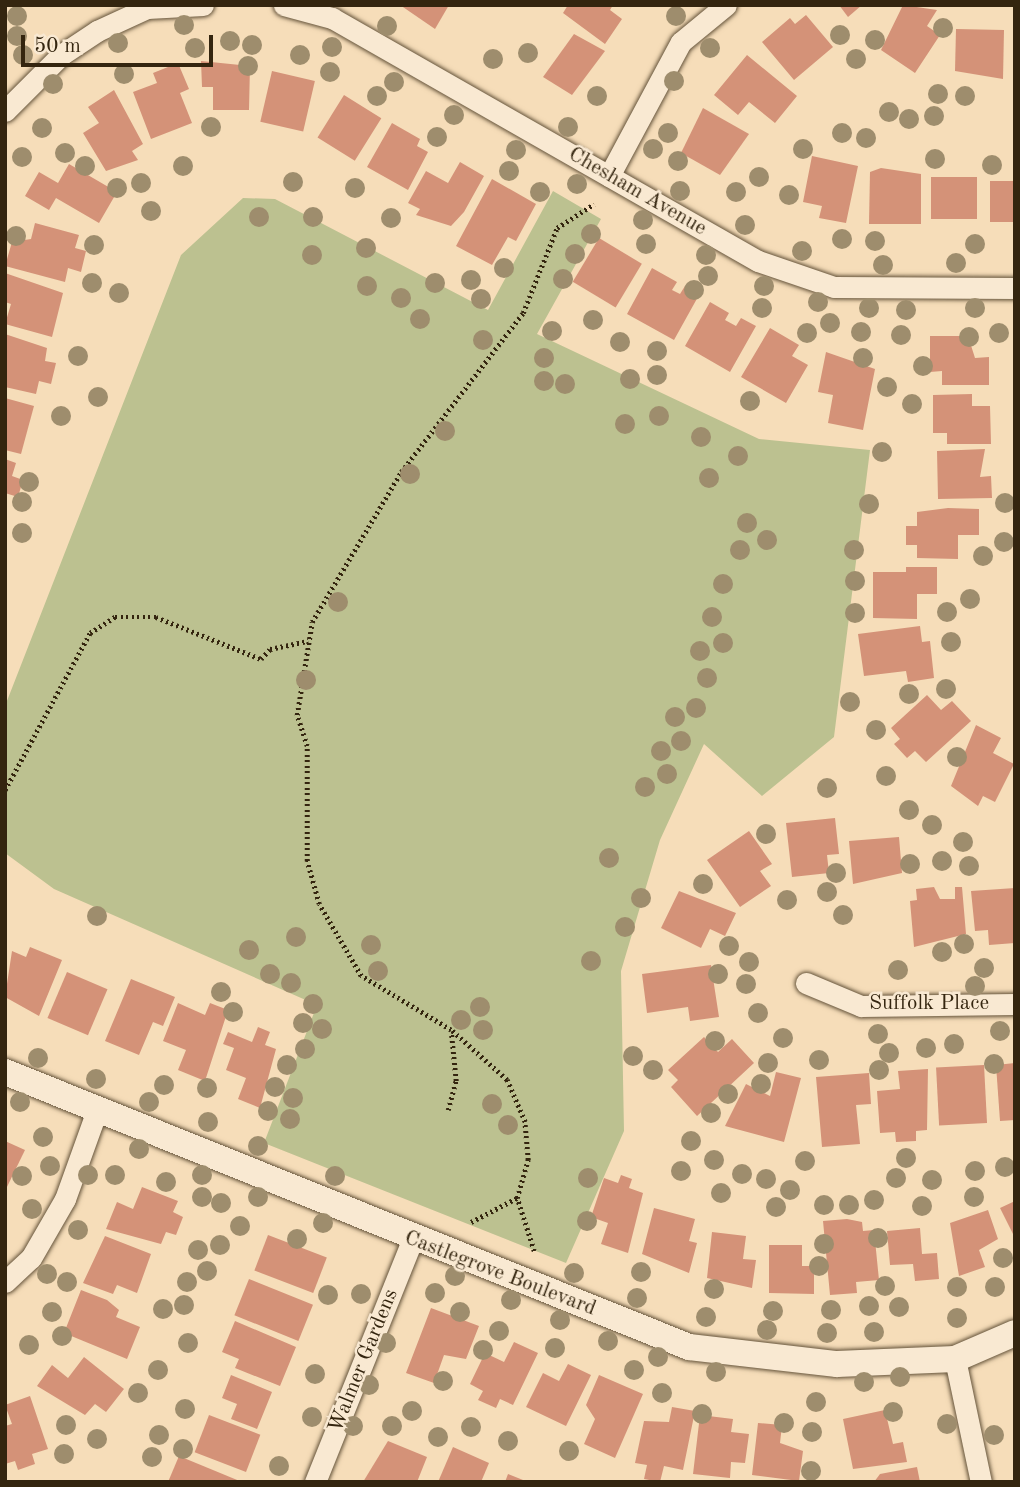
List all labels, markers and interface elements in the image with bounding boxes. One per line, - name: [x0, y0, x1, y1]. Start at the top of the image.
- scale bar: [24, 21, 217, 65]
- text: 50 m: [34, 36, 81, 57]
- street label: Chesham Avenue: [563, 142, 711, 242]
- street label: Suffolk Place: [869, 991, 989, 1017]
- street label: Castlegrove Boulevard: [401, 1226, 599, 1322]
- street label: Walmer Gardens: [324, 1285, 404, 1437]

